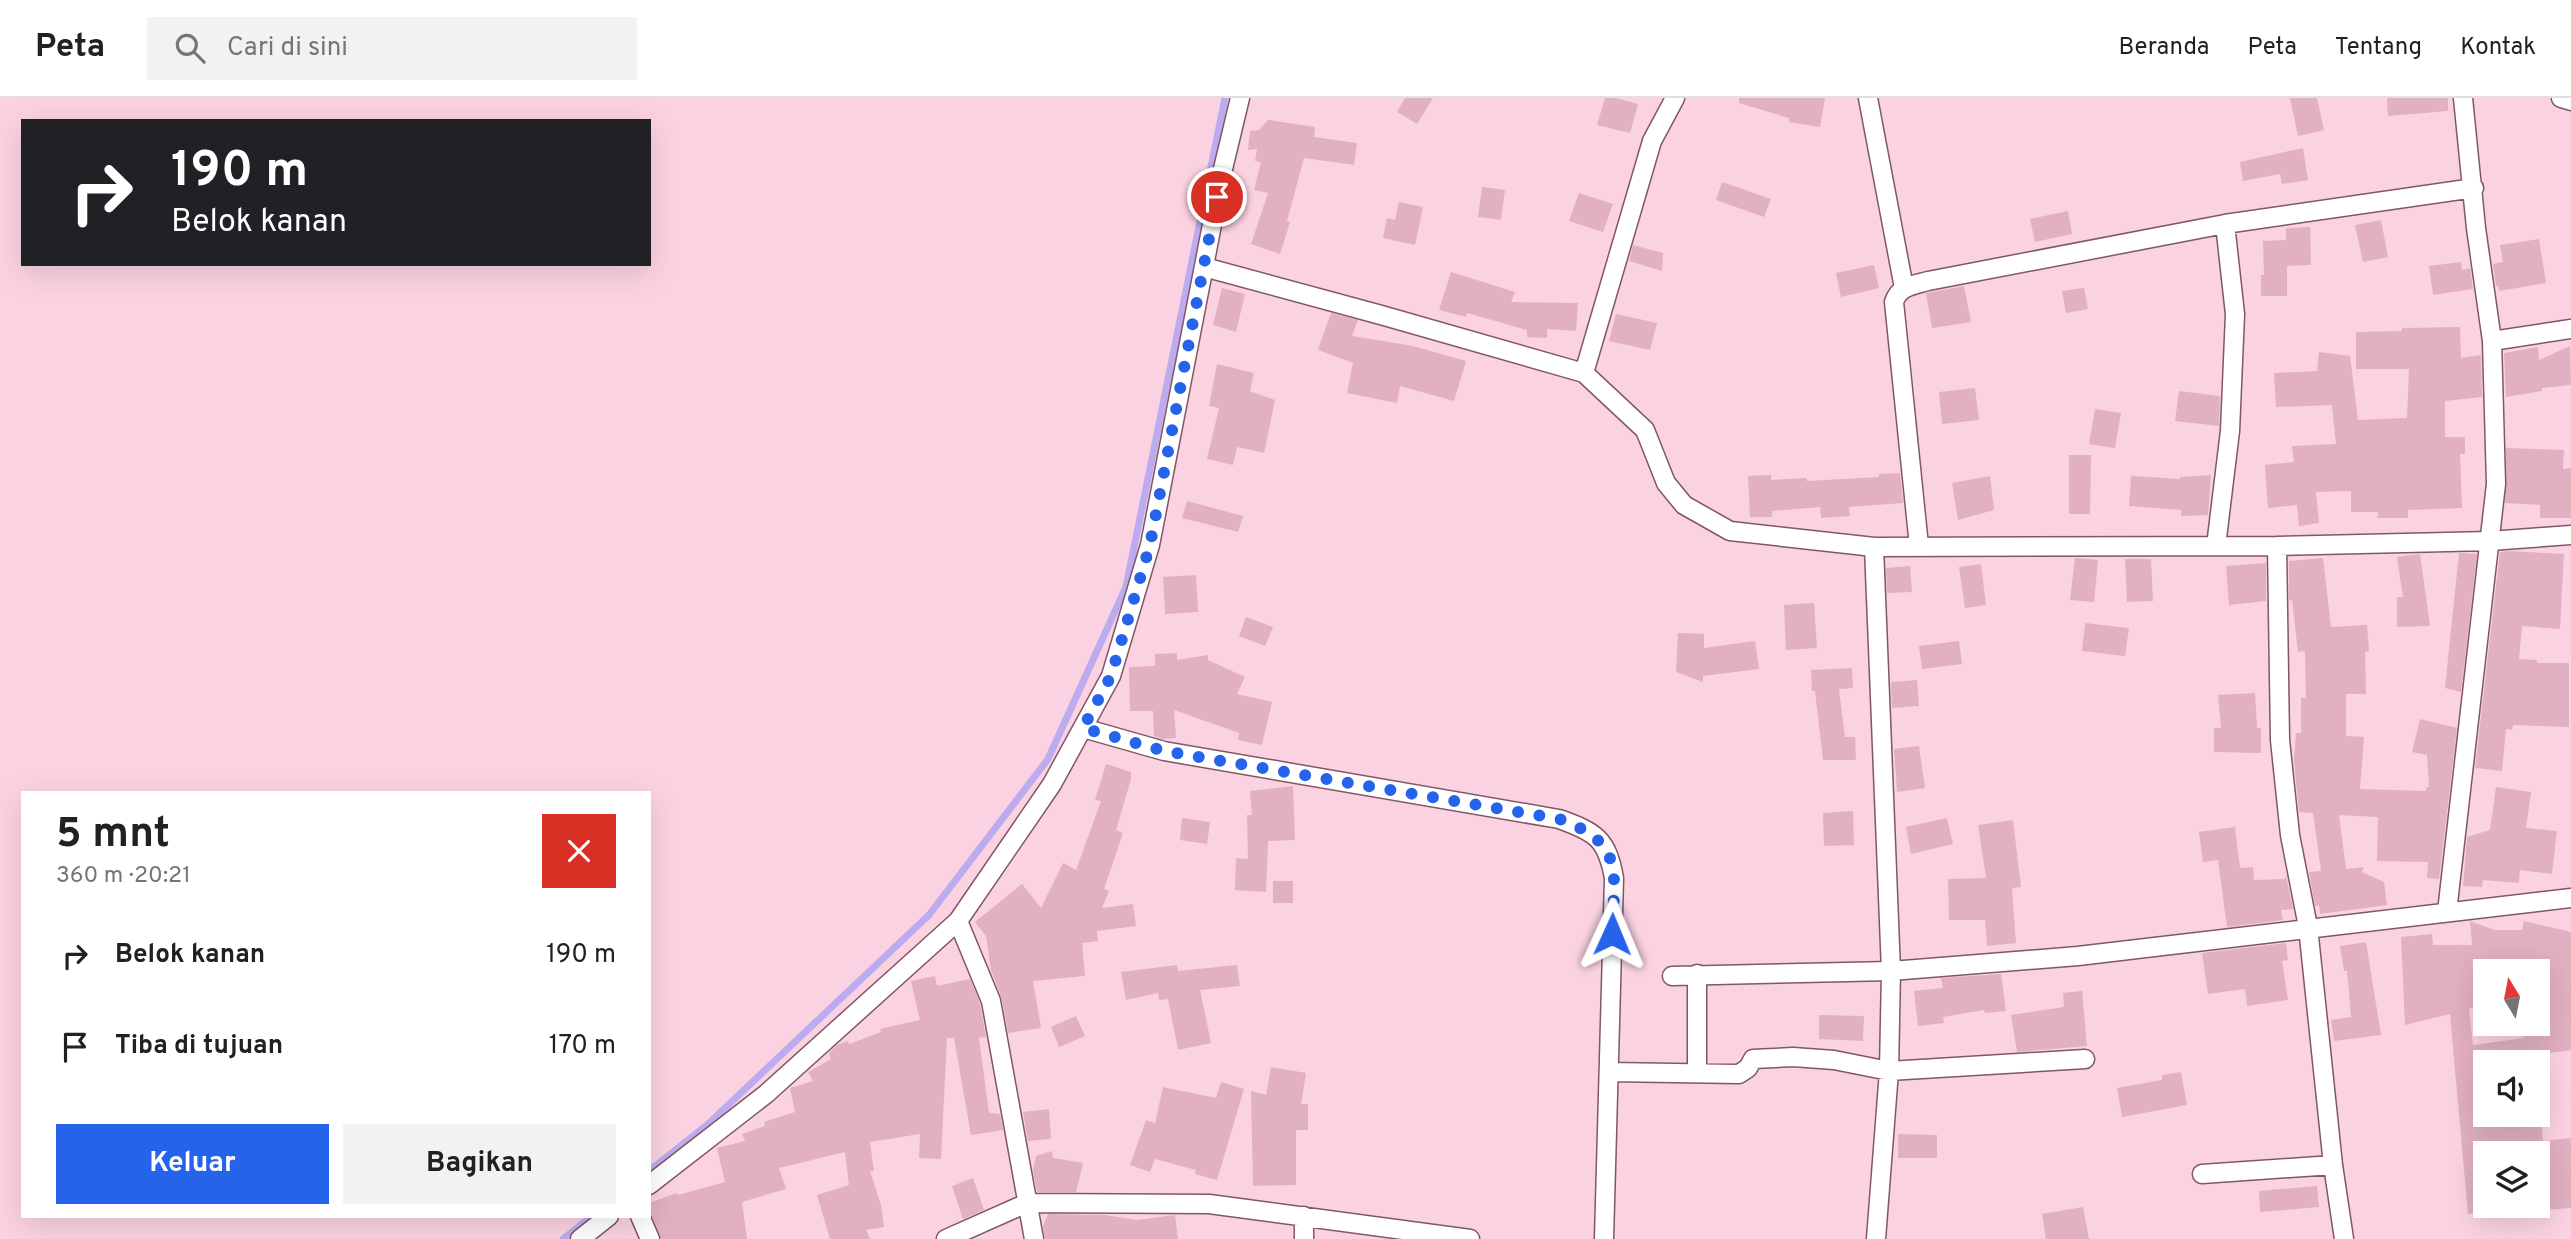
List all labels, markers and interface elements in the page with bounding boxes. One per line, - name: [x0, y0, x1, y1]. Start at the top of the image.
- search box: [147, 17, 637, 80]
- text: Peta: [35, 27, 105, 69]
- icon: search: [171, 29, 209, 67]
- text: Cari di sini: [227, 32, 348, 65]
- text: Beranda: [2119, 33, 2210, 63]
- text: Peta: [2248, 33, 2297, 63]
- text: Tentang: [2335, 33, 2422, 63]
- text: Kontak: [2460, 33, 2536, 63]
- text: 190 m: [171, 142, 308, 204]
- icon: right: [56, 147, 147, 238]
- pin: [1187, 167, 1247, 227]
- icon: arrive: [1198, 178, 1236, 216]
- text: Belok kanan: [171, 203, 347, 243]
- text: 5 mnt: [56, 809, 170, 862]
- button: close: [542, 814, 616, 888]
- text: 360 m · 20:21: [56, 862, 191, 891]
- position arrow: [1575, 897, 1649, 971]
- icon: right: [56, 937, 94, 975]
- text: Belok kanan: [115, 939, 265, 972]
- text: 190 m: [546, 939, 616, 972]
- north arrow: [2473, 959, 2550, 1036]
- map controls: [2473, 959, 2550, 1218]
- icon: arrive: [56, 1028, 94, 1066]
- text: Tiba di tujuan: [115, 1030, 283, 1063]
- text: 170 m: [549, 1030, 616, 1063]
- button: sound: [2473, 1050, 2550, 1127]
- button: Keluar: [56, 1124, 329, 1204]
- button: Bagikan: [343, 1124, 616, 1204]
- button: layers: [2473, 1141, 2550, 1218]

